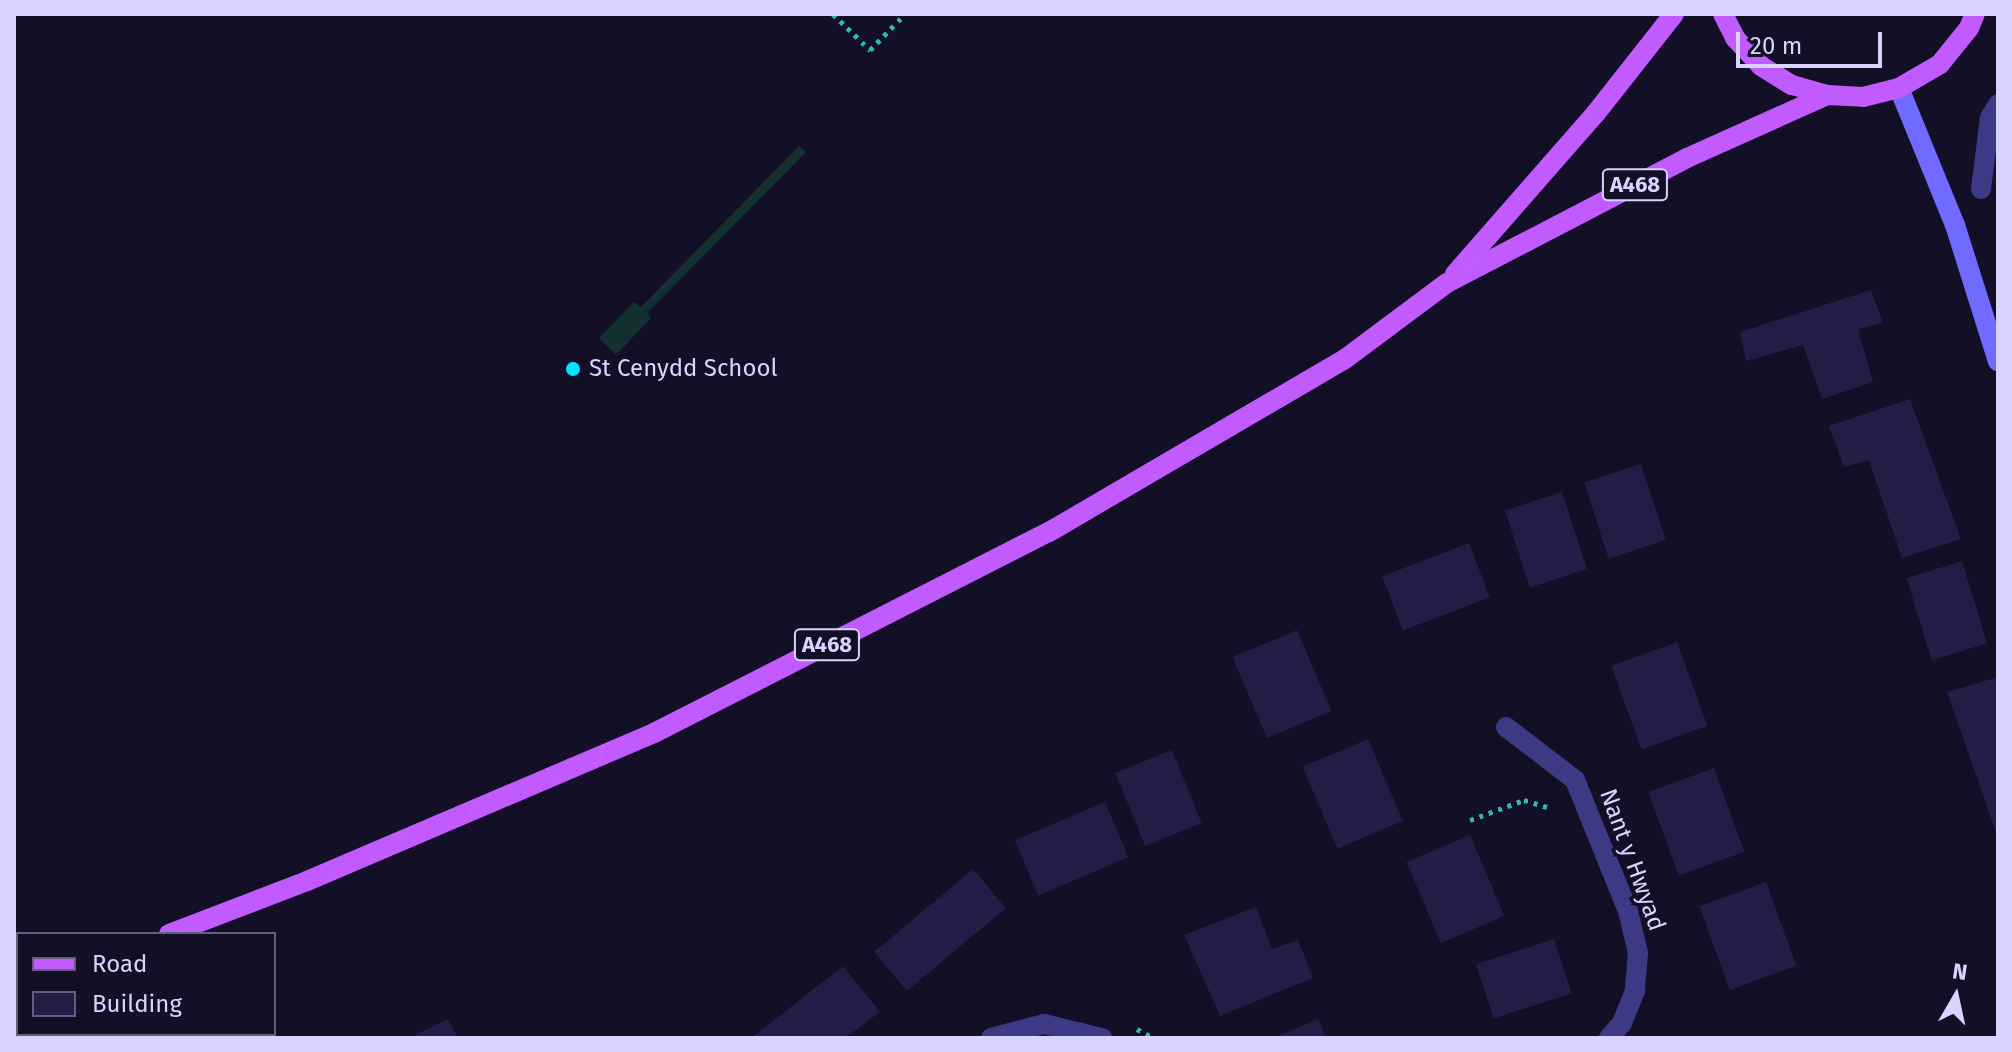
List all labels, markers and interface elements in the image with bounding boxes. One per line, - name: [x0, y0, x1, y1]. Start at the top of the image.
- scale bar: [1740, 16, 1886, 66]
- text: 20 m: [1750, 32, 1802, 60]
- road number: A468: [1601, 167, 1669, 203]
- place label: St Cenydd School: [589, 355, 777, 383]
- marker: St Cenydd School: [564, 360, 582, 378]
- road number: A468: [793, 627, 861, 663]
- street label: Nant y Hwyad: [1593, 785, 1671, 935]
- legend: [16, 932, 276, 1036]
- text: Road: [92, 950, 147, 978]
- north arrow: [1916, 956, 1996, 1036]
- text: N: [1951, 957, 1969, 986]
- text: Building: [92, 990, 182, 1018]

